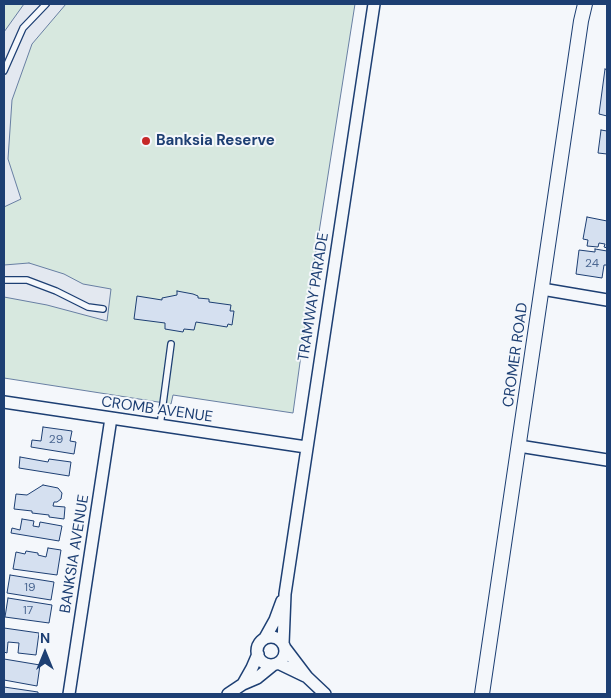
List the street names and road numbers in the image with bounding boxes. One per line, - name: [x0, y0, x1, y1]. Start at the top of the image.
- street label: TRAMWAY PARADE: [295, 231, 333, 363]
- street label: CROMER ROAD: [500, 302, 532, 408]
- street label: CROMB AVENUE: [100, 393, 214, 427]
- street label: BANKSIA AVENUE: [57, 493, 93, 615]

